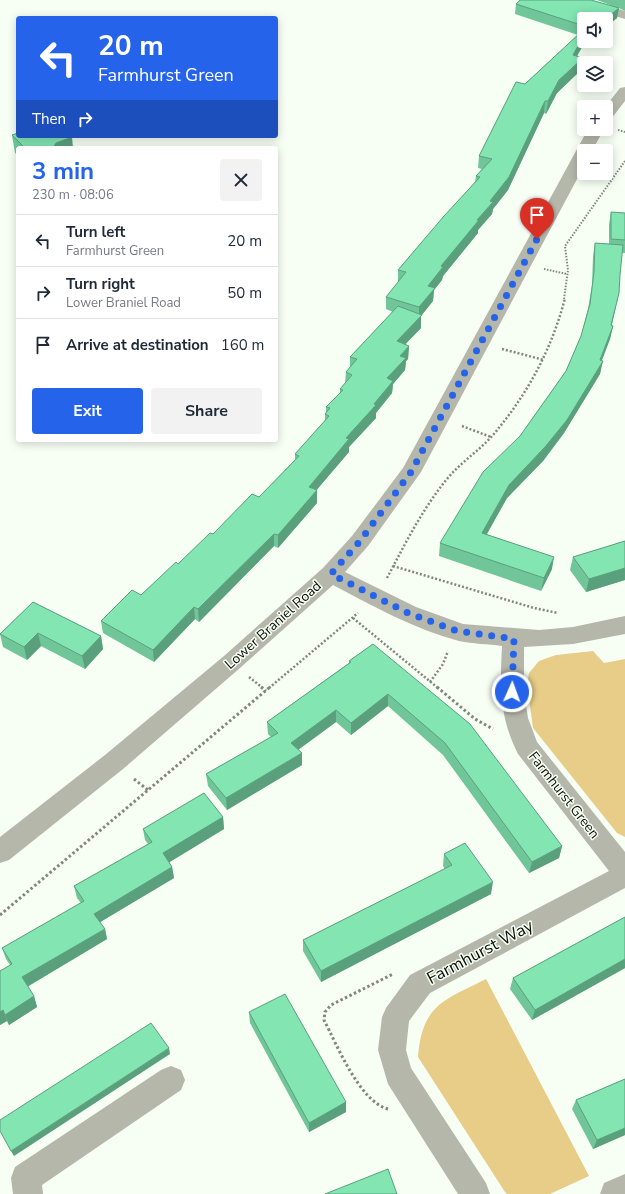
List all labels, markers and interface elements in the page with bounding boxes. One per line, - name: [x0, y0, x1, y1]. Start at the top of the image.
- map controls: [577, 12, 613, 180]
- button: sound: [577, 12, 613, 48]
- text: 20 m: [98, 27, 164, 65]
- icon: left: [32, 32, 84, 84]
- button: layers: [577, 56, 613, 92]
- text: Farmhurst Green: [98, 63, 234, 87]
- button: +: [577, 100, 613, 136]
- icon: right: [74, 108, 96, 130]
- text: Then: [32, 109, 66, 129]
- button: −: [577, 144, 613, 180]
- text: 3 min: [32, 155, 94, 187]
- button: close: [220, 159, 262, 201]
- text: 230 m · 08:06: [32, 186, 114, 204]
- pin: [520, 198, 554, 239]
- icon: arrive: [526, 204, 548, 226]
- text: Turn left: [66, 222, 125, 242]
- icon: left: [32, 230, 54, 252]
- text: 20 m: [227, 231, 262, 251]
- text: Farmhurst Green: [66, 242, 164, 260]
- text: Turn right: [66, 274, 135, 294]
- icon: right: [32, 282, 54, 304]
- text: 50 m: [227, 283, 262, 303]
- text: Lower Braniel Road: [66, 294, 181, 312]
- icon: arrive: [32, 334, 54, 356]
- text: Arrive at destination: [66, 335, 209, 355]
- text: 160 m: [221, 335, 264, 355]
- button: Exit: [32, 388, 143, 434]
- button: Share: [151, 388, 262, 434]
- street label: Lower Braniel Road: [221, 577, 325, 673]
- position arrow: [491, 671, 533, 713]
- street label: Farmhurst Green: [524, 748, 604, 842]
- street label: Farmhurst Way: [423, 914, 538, 990]

